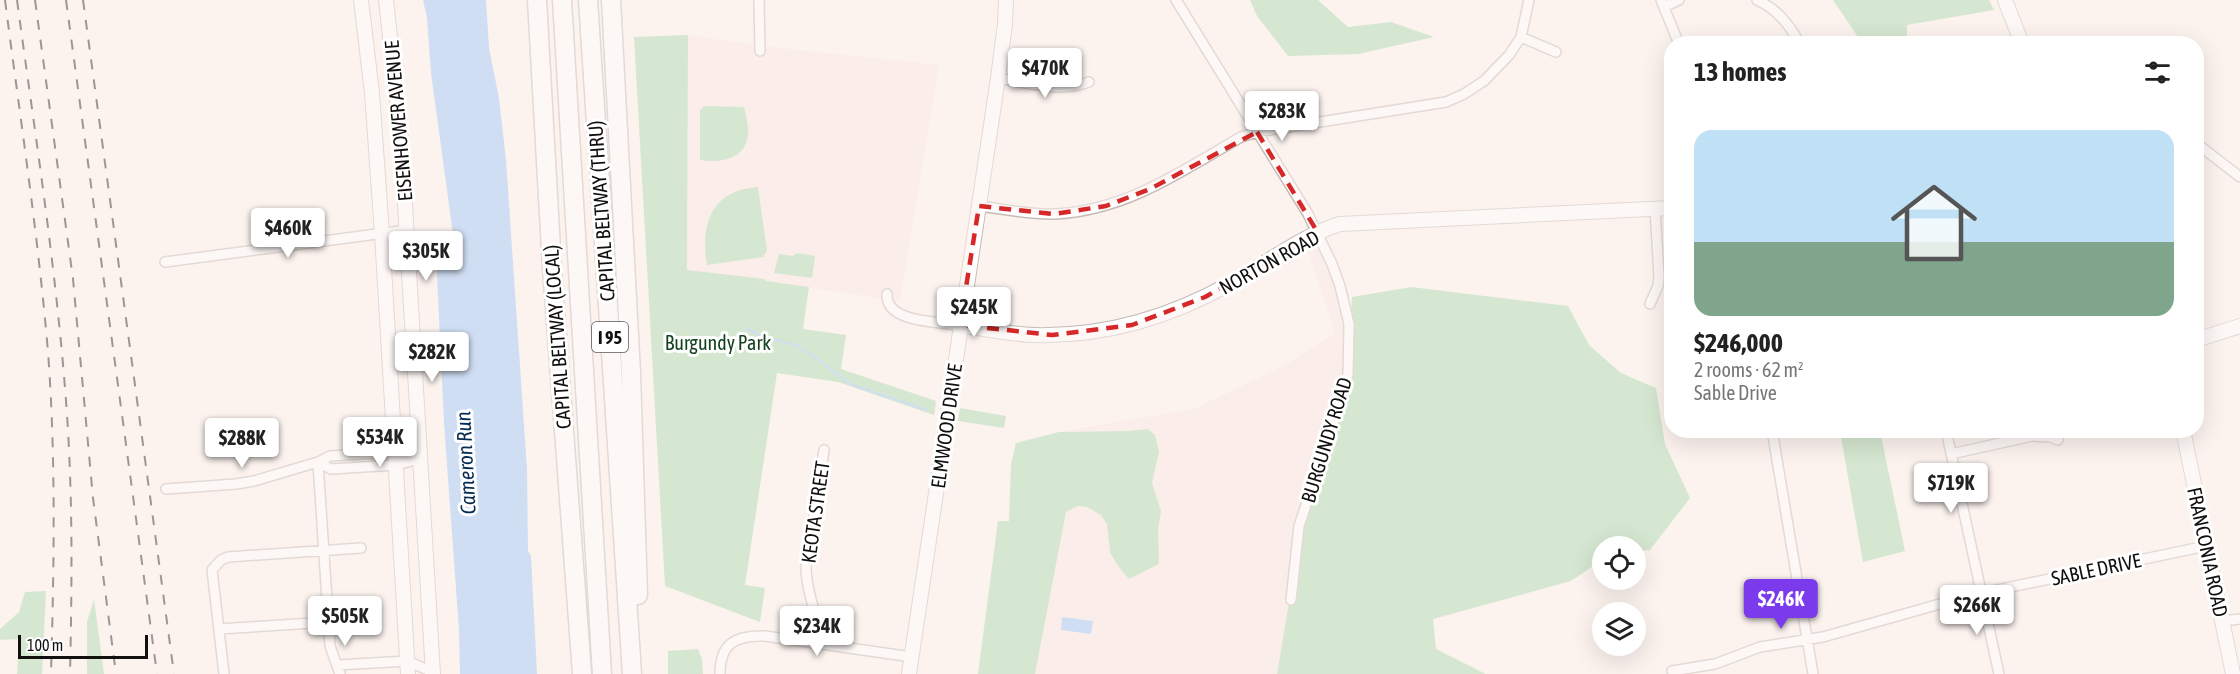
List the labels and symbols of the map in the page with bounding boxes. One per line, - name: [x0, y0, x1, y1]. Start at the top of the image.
- street label: EISENHOWER AVENUE: [379, 39, 416, 202]
- pin: $470K: [1003, 48, 1087, 99]
- pin: $283K: [1240, 91, 1324, 142]
- street label: CAPITAL BELTWAY (THRU): [583, 120, 619, 302]
- pin: $460K: [246, 208, 330, 259]
- street label: NORTON ROAD: [1215, 225, 1323, 299]
- pin: $305K: [384, 231, 468, 282]
- street label: CAPITAL BELTWAY (LOCAL): [539, 244, 575, 430]
- pin: $245K: [932, 287, 1016, 338]
- road number: I 95: [592, 322, 628, 352]
- park label: Burgundy Park: [665, 331, 771, 354]
- pin: $282K: [390, 332, 474, 383]
- street label: ELMWOOD DRIVE: [926, 362, 966, 490]
- street label: BURGUNDY ROAD: [1296, 374, 1356, 506]
- water label: Cameron Run: [450, 411, 480, 515]
- pin: $534K: [338, 417, 422, 468]
- pin: $288K: [200, 418, 284, 469]
- street label: KEOTA STREET: [796, 459, 834, 565]
- pin: $719K: [1909, 463, 1993, 514]
- street label: FRANCONIA ROAD: [2183, 485, 2233, 619]
- street label: SABLE DRIVE: [2049, 548, 2144, 590]
- pin: $246K: [1739, 579, 1823, 630]
- pin: $266K: [1935, 585, 2019, 636]
- pin: $505K: [303, 596, 387, 647]
- pin: $234K: [775, 606, 859, 657]
- scale bar: [18, 632, 148, 660]

